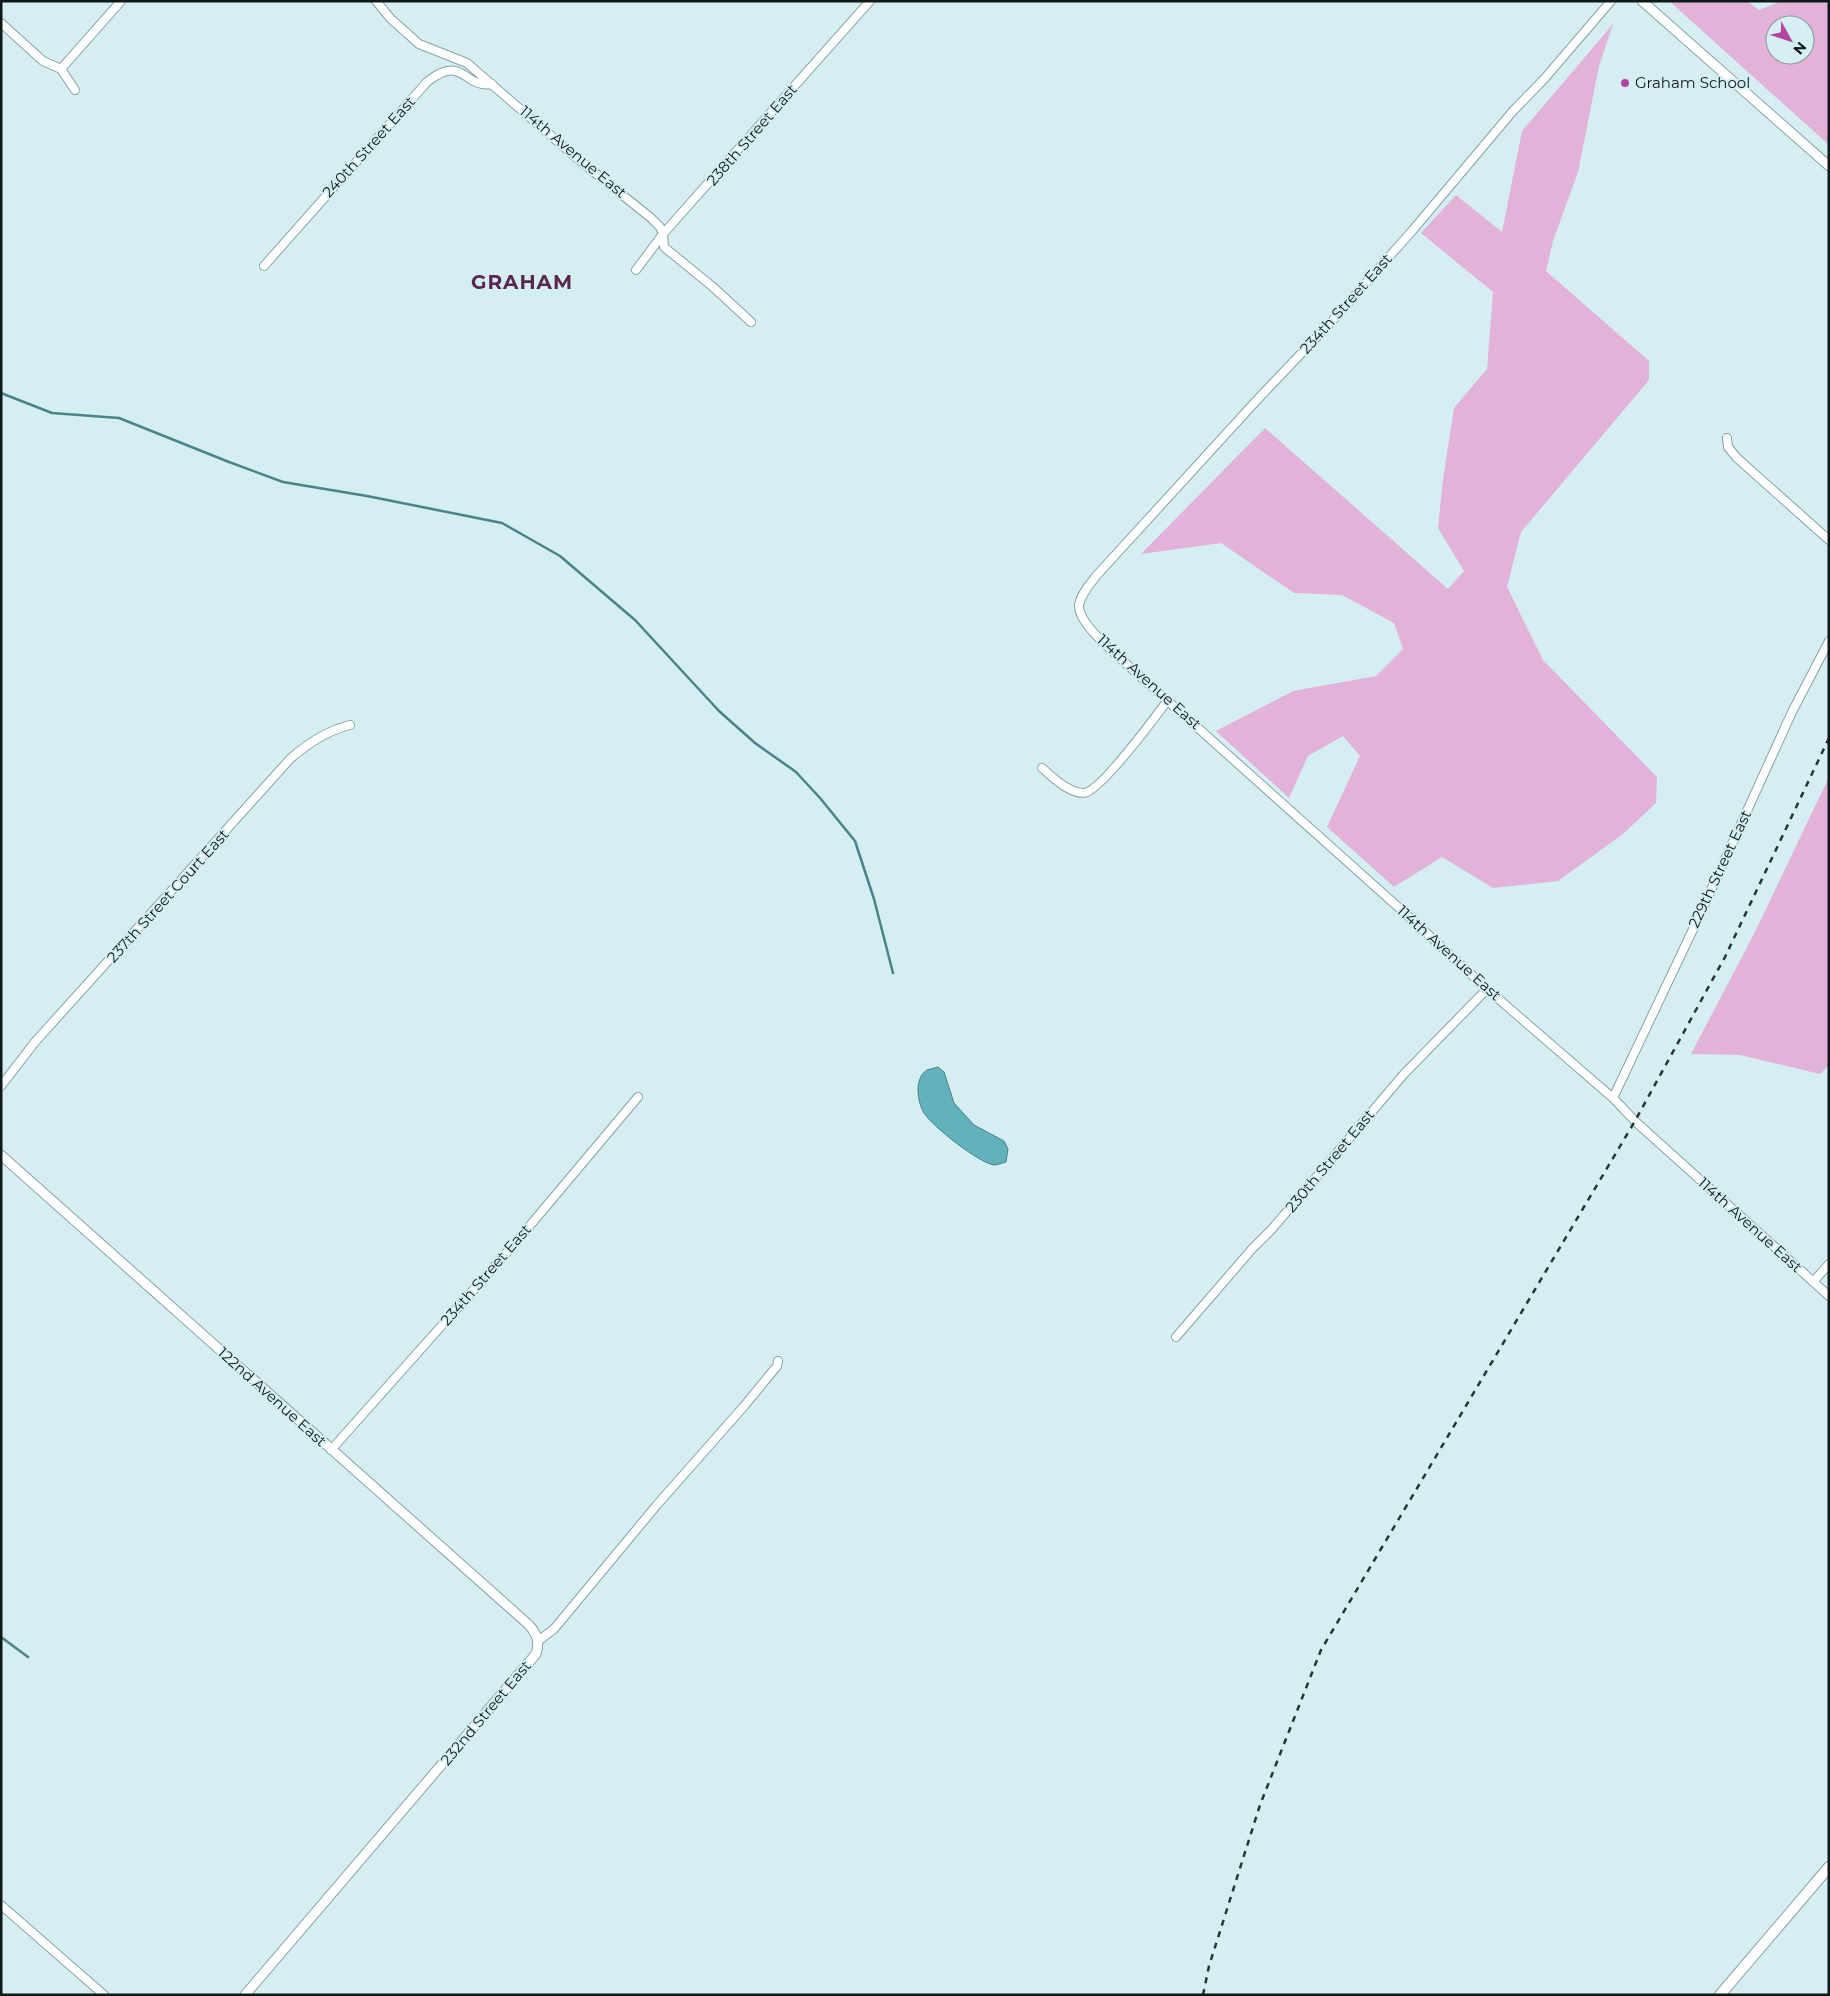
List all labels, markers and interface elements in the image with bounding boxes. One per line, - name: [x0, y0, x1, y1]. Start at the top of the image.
- north arrow: [1765, 15, 1815, 65]
- text: N: [1789, 38, 1810, 58]
- place label: Graham School: [1635, 73, 1750, 92]
- marker: Graham School: [1619, 77, 1631, 89]
- street label: 238th Street East: [702, 80, 801, 189]
- street label: 240th Street East: [318, 92, 419, 201]
- street label: 114th Avenue East: [516, 101, 631, 202]
- street label: 234th Street East: [1296, 250, 1396, 358]
- district label: GRAHAM: [471, 270, 573, 294]
- street label: 114th Avenue East: [1093, 630, 1205, 733]
- street label: 229th Street East: [1684, 807, 1755, 931]
- street label: 237th Street Court East: [103, 825, 233, 966]
- street label: 114th Avenue East: [1393, 901, 1505, 1004]
- street label: 230th Street East: [1281, 1105, 1378, 1216]
- street label: 114th Avenue East: [1694, 1173, 1806, 1276]
- street label: 234th Street East: [436, 1220, 535, 1329]
- street label: 122nd Avenue East: [214, 1343, 330, 1450]
- street label: 232nd Street East: [436, 1656, 535, 1769]

